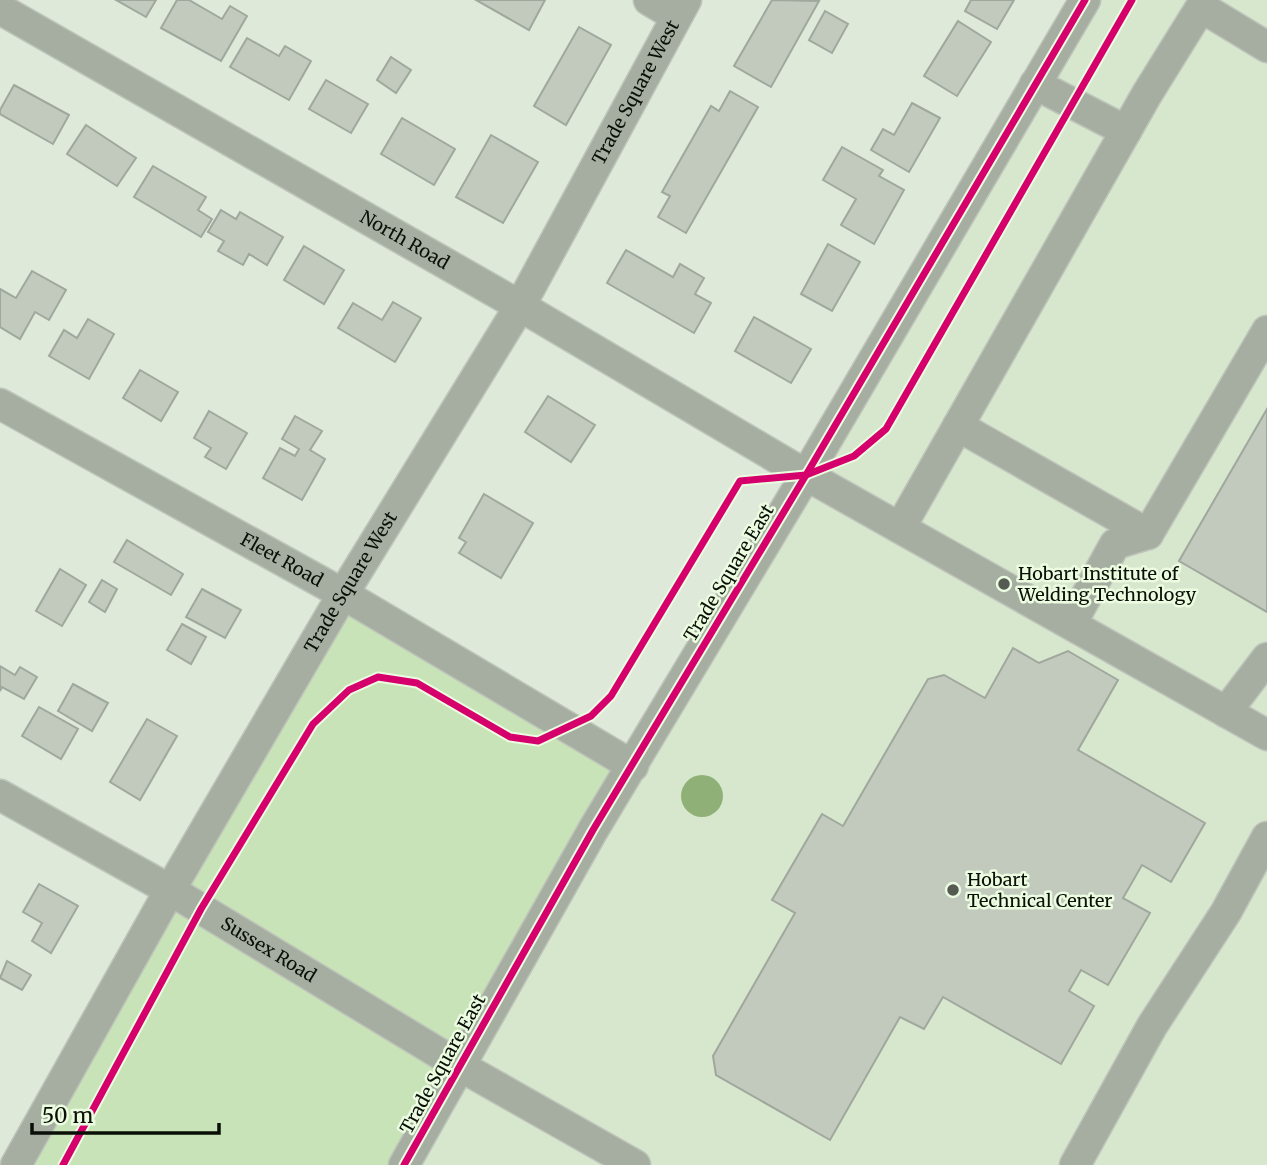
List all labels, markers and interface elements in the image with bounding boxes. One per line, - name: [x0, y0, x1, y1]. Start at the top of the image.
- street label: Trade Square West: [587, 16, 684, 169]
- street label: North Road: [356, 205, 454, 274]
- street label: Trade Square East: [678, 500, 779, 646]
- street label: Trade Square West: [299, 507, 402, 657]
- street label: Fleet Road: [237, 528, 327, 592]
- place label: Hobart Institute of Welding Technology: [1017, 562, 1197, 606]
- marker: Hobart Institute of Welding Technology: [996, 576, 1012, 592]
- place label: Hobart Technical Center: [967, 868, 1112, 912]
- marker: Hobart Technical Center: [945, 882, 961, 898]
- street label: Sussex Road: [217, 912, 321, 987]
- street label: Trade Square East: [395, 990, 490, 1138]
- scale bar: [32, 1092, 219, 1136]
- text: 50 m: [42, 1102, 93, 1129]

